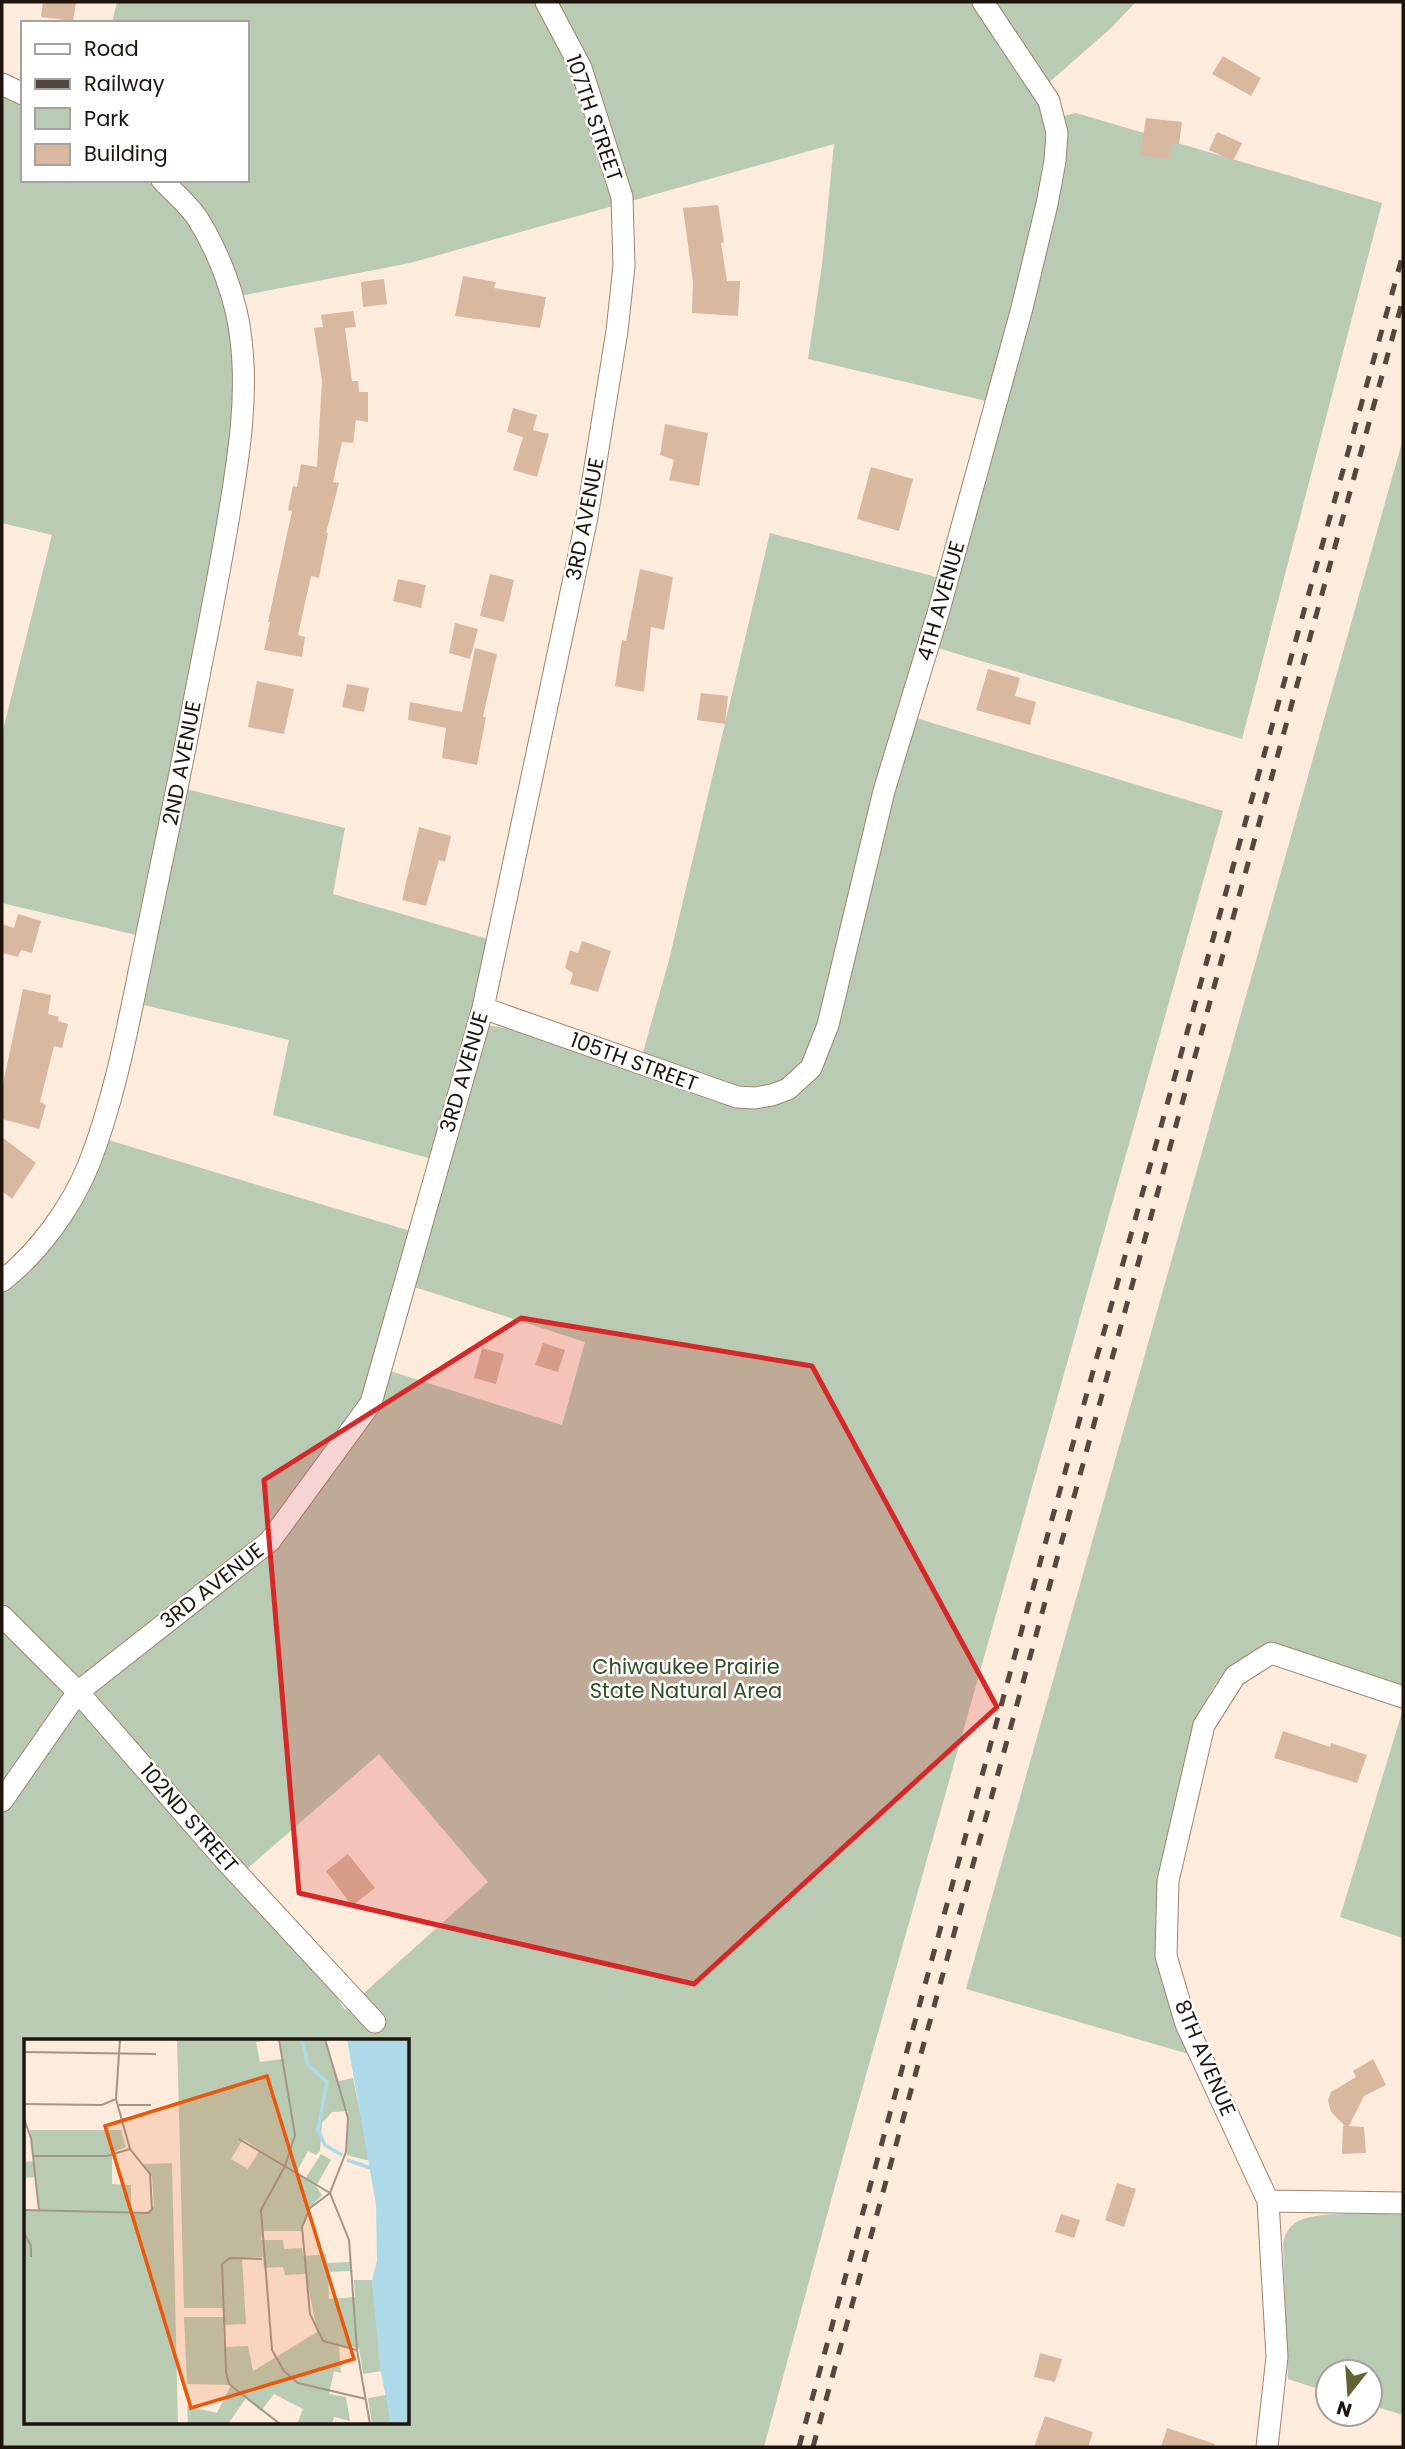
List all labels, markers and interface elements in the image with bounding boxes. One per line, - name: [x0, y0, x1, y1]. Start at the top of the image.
- legend: [21, 21, 248, 182]
- text: Road: [84, 34, 139, 63]
- street label: 107TH STREET: [559, 51, 630, 185]
- text: Railway: [84, 69, 165, 98]
- text: Park: [84, 104, 129, 133]
- text: Building: [84, 139, 168, 168]
- street label: 3RD AVENUE: [558, 455, 611, 583]
- street label: 4TH AVENUE: [910, 537, 971, 664]
- street label: 2ND AVENUE: [155, 698, 208, 828]
- street label: 3RD AVENUE: [432, 1008, 495, 1136]
- street label: 105TH STREET: [566, 1025, 702, 1098]
- street label: 3RD AVENUE: [154, 1536, 270, 1635]
- park label: Chiwaukee Prairie State Natural Area: [590, 1652, 782, 1705]
- street label: 102ND STREET: [134, 1757, 245, 1879]
- street label: 8TH AVENUE: [1168, 1995, 1243, 2120]
- inset map: [24, 2039, 410, 2424]
- north arrow: [1314, 2358, 1384, 2428]
- text: N: [1333, 2394, 1355, 2424]

